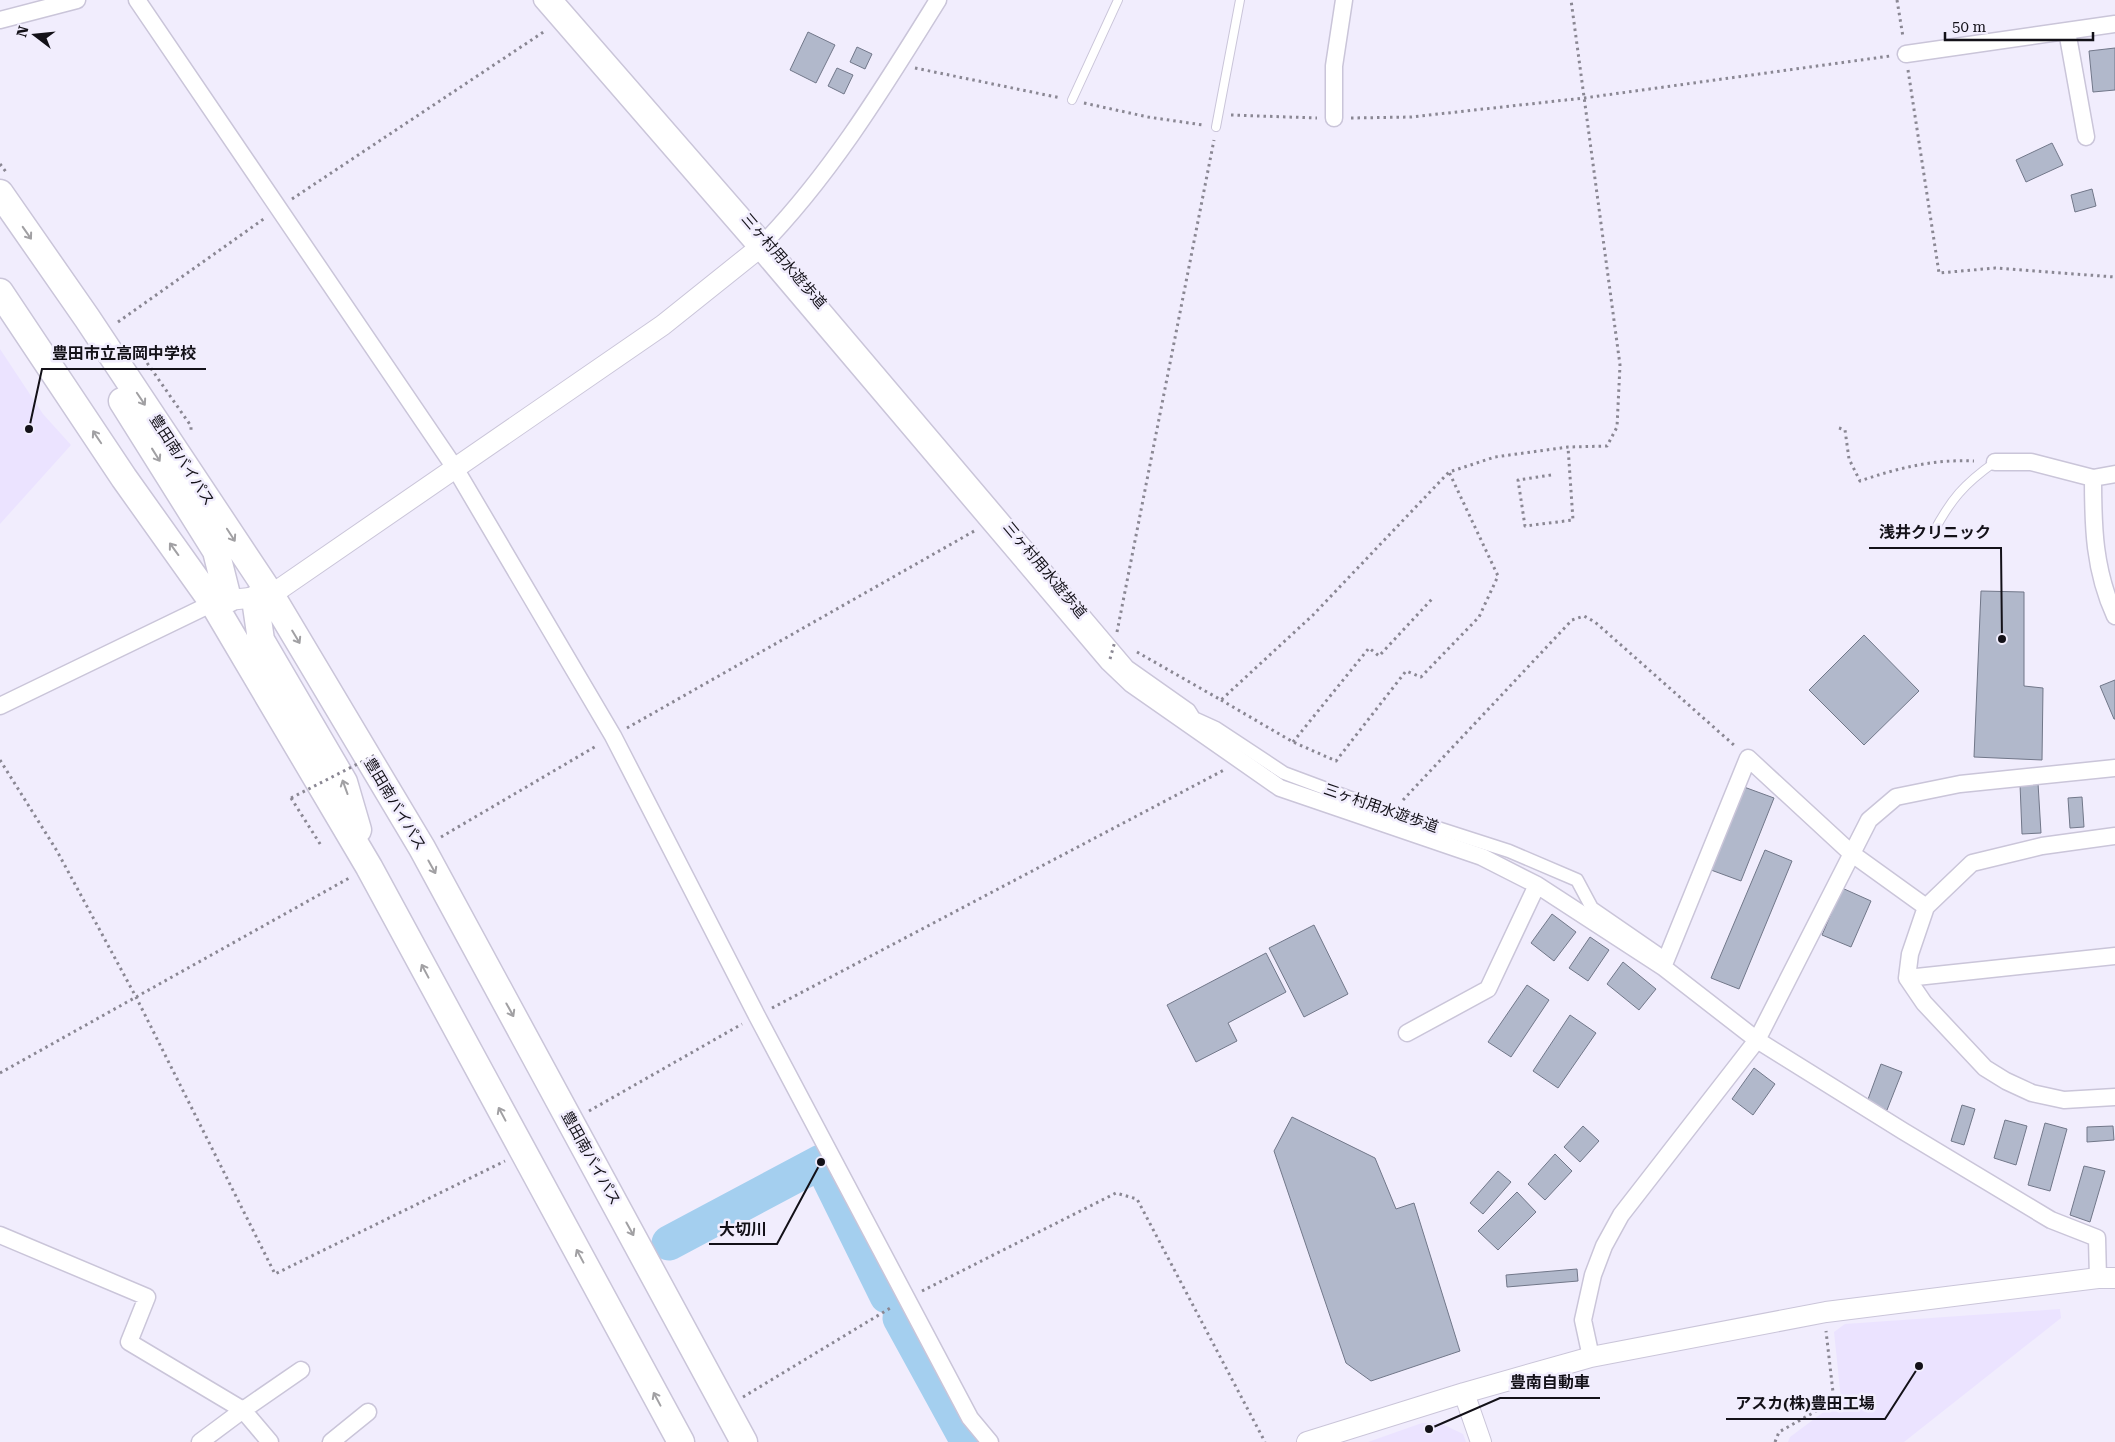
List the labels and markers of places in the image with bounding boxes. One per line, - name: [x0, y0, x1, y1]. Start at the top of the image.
- callout: 豊田市立高岡中学校: [42, 338, 206, 369]
- callout: 浅井クリニック: [1869, 517, 2001, 548]
- callout: 大切川: [709, 1213, 777, 1244]
- callout: 豊南自動車: [1500, 1367, 1600, 1398]
- callout: アスカ(株)豊田工場: [1726, 1388, 1885, 1419]

